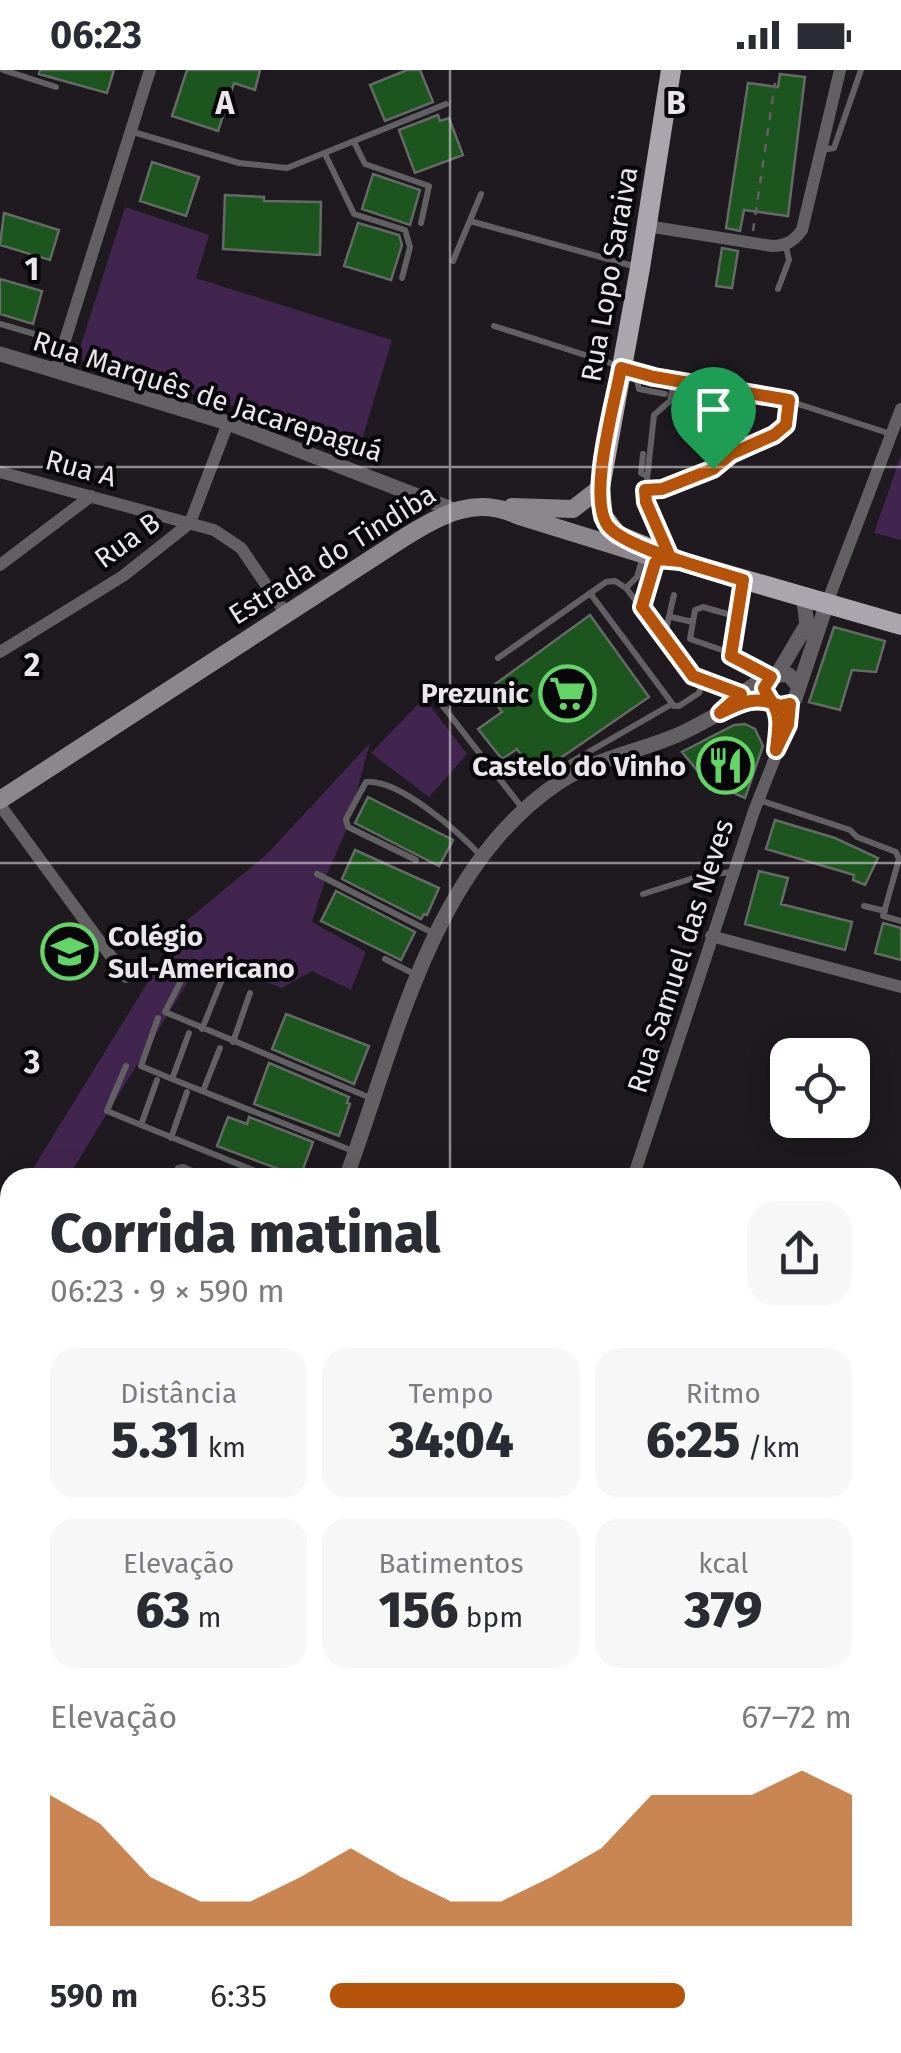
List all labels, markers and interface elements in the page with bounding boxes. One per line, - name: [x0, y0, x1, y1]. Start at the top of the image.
- text: 06:23: [50, 12, 142, 58]
- text: A: [215, 84, 236, 122]
- text: B: [666, 84, 686, 122]
- street label: Rua Lopo Saraiva: [574, 164, 645, 384]
- text: 1: [25, 250, 39, 288]
- street label: Rua Marquês de Jacarepaguá: [29, 324, 387, 469]
- pin: [671, 367, 756, 470]
- icon: arrive: [686, 382, 741, 437]
- street label: Rua A: [42, 443, 120, 494]
- street label: Estrada do Tindiba: [223, 477, 442, 631]
- street label: Rua B: [88, 506, 166, 575]
- text: 2: [24, 646, 40, 684]
- supermarket icon: Prezunic: [538, 663, 598, 723]
- place label: Prezunic: [421, 677, 530, 710]
- restaurant icon: Castelo do Vinho: [695, 736, 755, 796]
- place label: Castelo do Vinho: [472, 750, 686, 783]
- street label: Rua Samuel das Neves: [621, 815, 740, 1097]
- place label: Colégio Sul-Americano: [108, 920, 295, 985]
- school or university icon: Colégio Sul-Americano: [39, 922, 99, 982]
- map controls: [770, 1038, 870, 1138]
- button: locate: [770, 1038, 870, 1138]
- text: 3: [23, 1043, 40, 1081]
- text: Corrida matinal: [50, 1201, 440, 1267]
- button: share: [747, 1201, 852, 1306]
- text: 06:23 · 9 × 590 m: [50, 1272, 285, 1310]
- text: Distância: [120, 1377, 237, 1410]
- text: Tempo: [408, 1377, 494, 1410]
- text: Ritmo: [686, 1377, 761, 1410]
- text: 5.31: [111, 1410, 200, 1470]
- text: 34:04: [388, 1410, 514, 1470]
- text: 6:25: [646, 1410, 740, 1470]
- text: km: [200, 1431, 246, 1464]
- text: /km: [740, 1431, 801, 1464]
- text: Elevação: [123, 1547, 234, 1580]
- text: Batimentos: [378, 1547, 524, 1580]
- text: kcal: [698, 1547, 749, 1580]
- text: 63: [136, 1580, 190, 1640]
- text: 156: [379, 1580, 458, 1640]
- text: 379: [684, 1580, 762, 1640]
- text: m: [190, 1601, 222, 1634]
- text: bpm: [458, 1601, 523, 1634]
- text: Elevação: [50, 1698, 177, 1736]
- text: 67–72 m: [741, 1698, 852, 1736]
- text: 590 m: [50, 1977, 138, 2015]
- text: 6:35: [210, 1977, 267, 2015]

